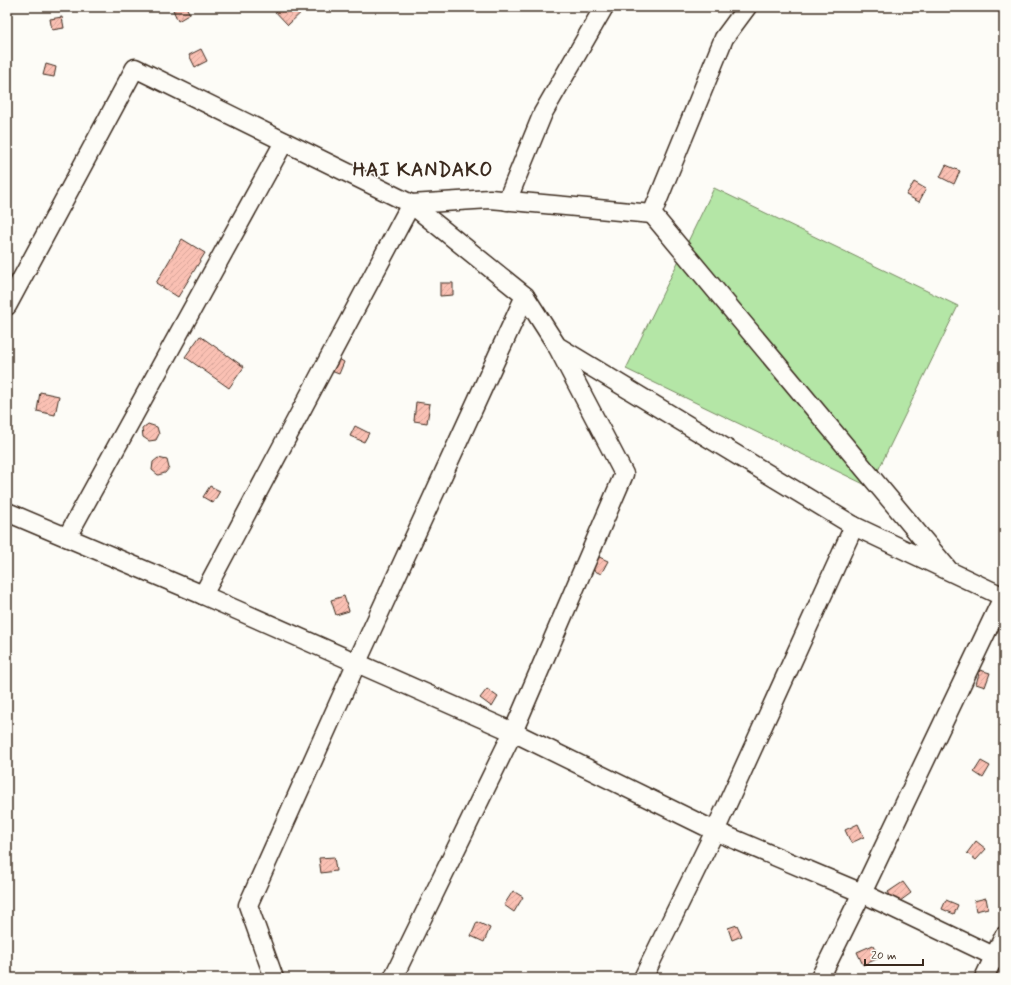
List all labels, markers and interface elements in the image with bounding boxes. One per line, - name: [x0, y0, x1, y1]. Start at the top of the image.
- district label: HAI KANDAKO: [353, 158, 493, 183]
- scale bar: [865, 941, 923, 967]
- text: 20 m: [871, 948, 897, 964]

